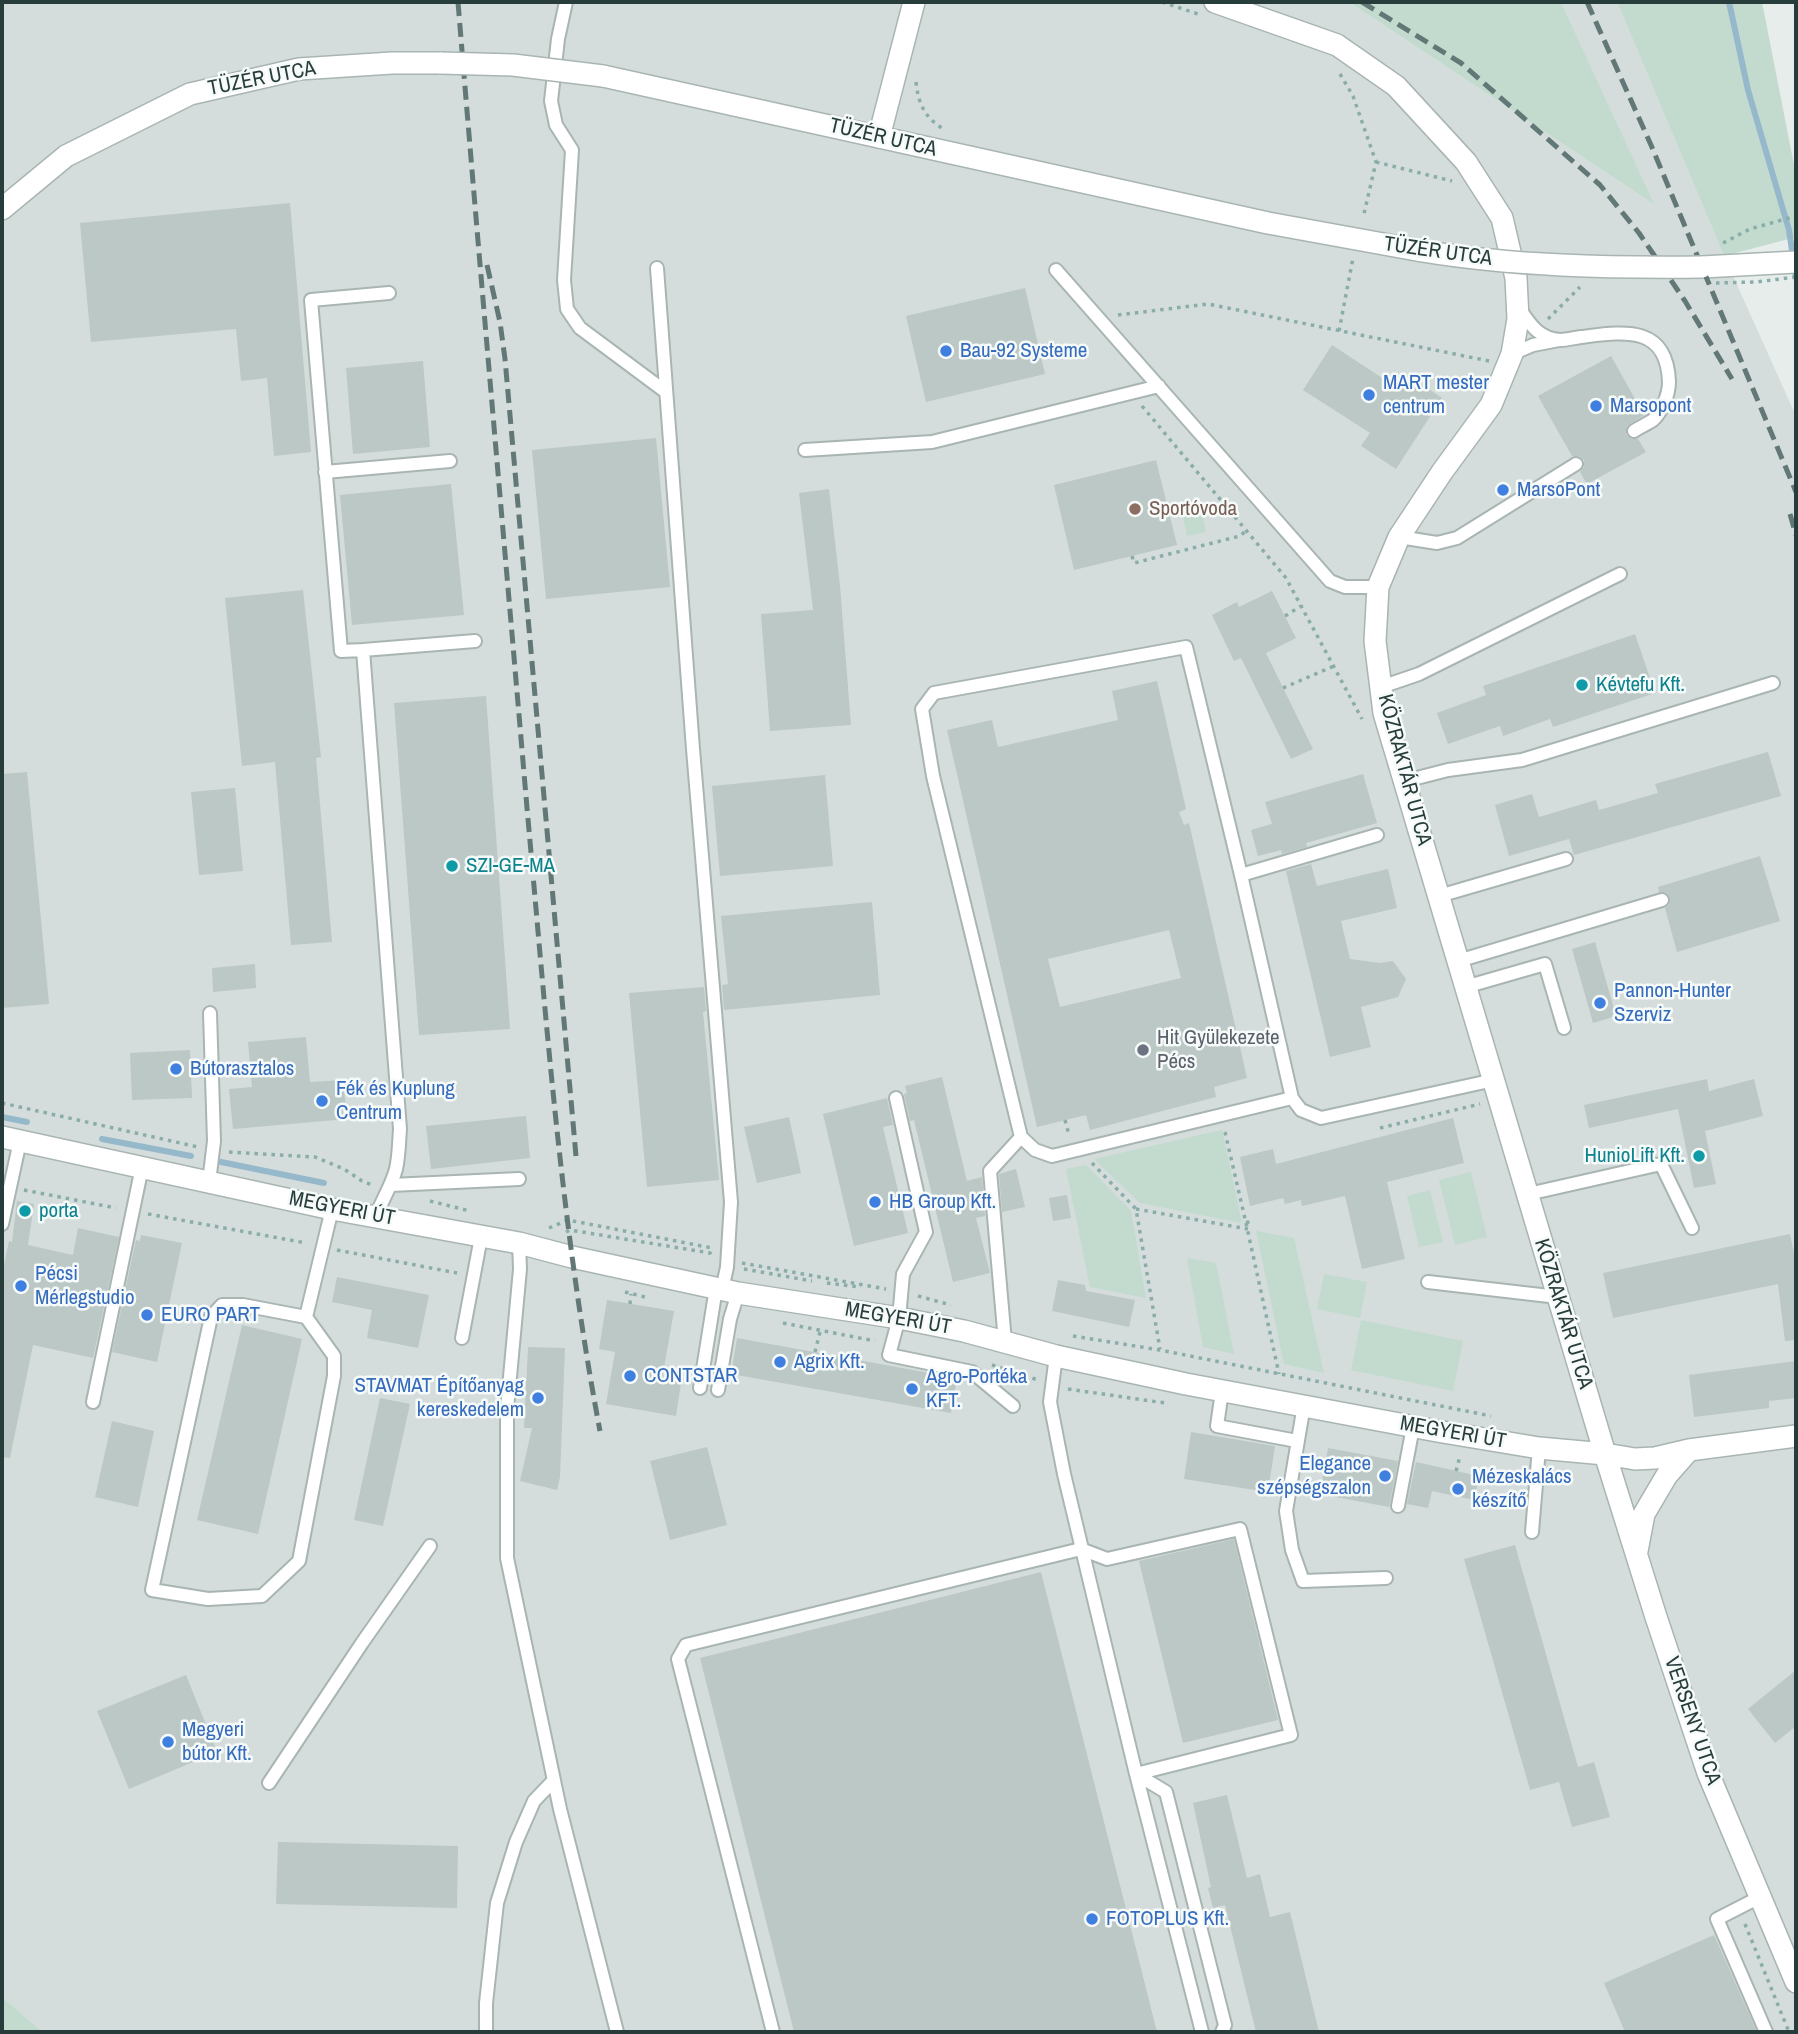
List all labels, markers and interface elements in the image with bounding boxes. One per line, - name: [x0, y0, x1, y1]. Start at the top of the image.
- street label: TÜZÉR UTCA: [206, 56, 318, 102]
- street label: TÜZÉR UTCA: [827, 113, 939, 163]
- street label: TÜZÉR UTCA: [1382, 232, 1494, 272]
- place label: Bau-92 Systeme: [960, 338, 1087, 364]
- marker: Bau-92 Systeme: [938, 343, 954, 359]
- place label: MART mester centrum: [1383, 370, 1489, 420]
- marker: MART mester centrum: [1361, 387, 1377, 403]
- place label: Marsopont: [1610, 393, 1691, 419]
- marker: Marsopont: [1588, 398, 1604, 414]
- place label: MarsoPont: [1517, 477, 1600, 503]
- marker: MarsoPont: [1495, 482, 1511, 498]
- place label: Sportóvoda: [1149, 496, 1237, 522]
- marker: Sportóvoda: [1127, 501, 1143, 517]
- place label: Kévtefu Kft.: [1596, 672, 1685, 698]
- marker: Kévtefu Kft.: [1574, 677, 1590, 693]
- street label: KÖZRAKTÁR UTCA: [1372, 692, 1436, 848]
- place label: SZI-GE-MA: [466, 853, 555, 879]
- marker: SZI-GE-MA: [444, 858, 460, 874]
- place label: Pannon-Hunter Szerviz: [1614, 978, 1731, 1028]
- marker: Pannon-Hunter Szerviz: [1592, 995, 1608, 1011]
- place label: Hit Gyülekezete Pécs: [1157, 1025, 1280, 1075]
- marker: Hit Gyülekezete Pécs: [1135, 1042, 1151, 1058]
- place label: Bútorasztalos: [190, 1056, 294, 1082]
- marker: Bútorasztalos: [168, 1061, 184, 1077]
- place label: Fék és Kuplung Centrum: [336, 1076, 455, 1126]
- marker: Fék és Kuplung Centrum: [314, 1093, 330, 1109]
- place label: HunioLift Kft.: [1584, 1143, 1685, 1169]
- marker: HunioLift Kft.: [1691, 1148, 1707, 1164]
- street label: MEGYERI ÚT: [287, 1186, 397, 1232]
- place label: HB Group Kft.: [889, 1189, 996, 1215]
- marker: HB Group Kft.: [867, 1194, 883, 1210]
- place label: porta: [39, 1198, 78, 1224]
- marker: porta: [17, 1203, 33, 1219]
- street label: KÖZRAKTÁR UTCA: [1528, 1236, 1598, 1392]
- place label: Pécsi Mérlegstudio: [35, 1261, 135, 1311]
- marker: Pécsi Mérlegstudio: [13, 1278, 29, 1294]
- street label: MEGYERI ÚT: [843, 1297, 953, 1341]
- place label: EURO PART: [161, 1302, 260, 1328]
- marker: EURO PART: [139, 1307, 155, 1323]
- place label: Agrix Kft.: [794, 1349, 865, 1375]
- marker: Agrix Kft.: [772, 1354, 788, 1370]
- place label: CONTSTAR: [644, 1363, 737, 1389]
- place label: Agro-Portéka KFT.: [926, 1364, 1027, 1414]
- marker: CONTSTAR: [622, 1368, 638, 1384]
- place label: STAVMAT Építőanyag kereskedelem: [355, 1373, 524, 1423]
- marker: Agro-Portéka KFT.: [904, 1381, 920, 1397]
- marker: STAVMAT Építőanyag kereskedelem: [530, 1390, 546, 1406]
- street label: MEGYERI ÚT: [1398, 1411, 1508, 1455]
- place label: Elegance szépségszalon: [1257, 1451, 1371, 1501]
- place label: Mézeskalács készítő: [1472, 1464, 1572, 1514]
- marker: Elegance szépségszalon: [1377, 1468, 1393, 1484]
- marker: Mézeskalács készítő: [1450, 1481, 1466, 1497]
- street label: VERSENY UTCA: [1658, 1654, 1726, 1788]
- place label: Megyeri bútor Kft.: [182, 1717, 252, 1767]
- marker: Megyeri bútor Kft.: [160, 1734, 176, 1750]
- place label: FOTOPLUS Kft.: [1106, 1906, 1229, 1932]
- marker: FOTOPLUS Kft.: [1084, 1911, 1100, 1927]

